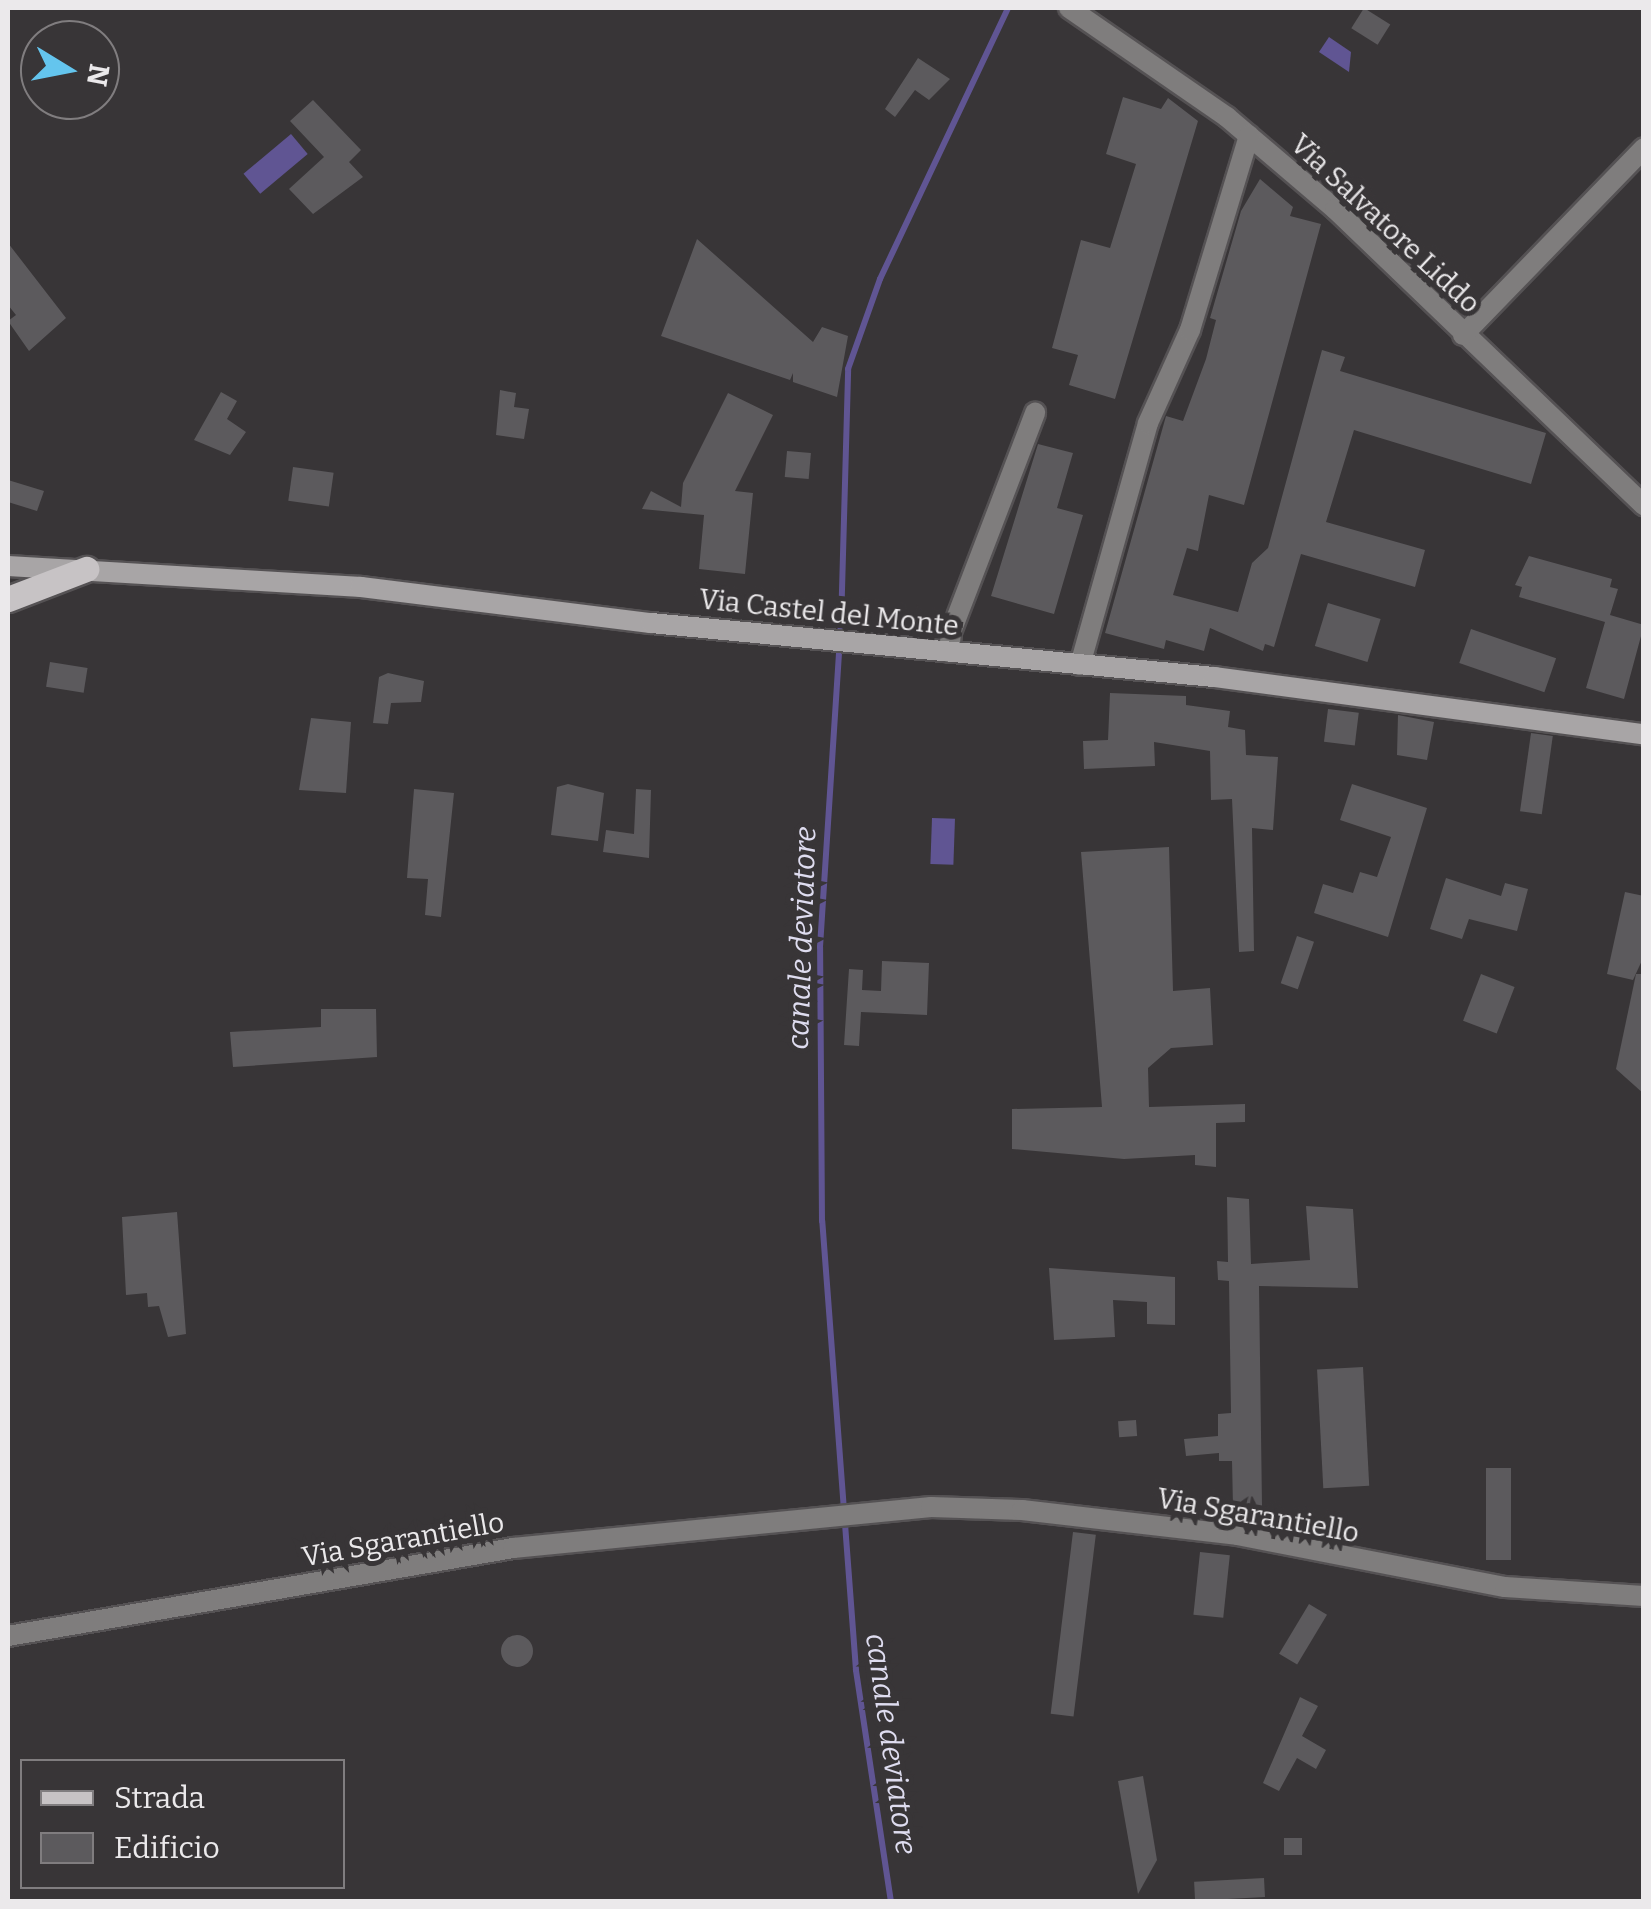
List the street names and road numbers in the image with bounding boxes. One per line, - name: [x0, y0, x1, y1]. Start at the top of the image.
- street label: Via Salvatore Liddo: [1283, 128, 1487, 320]
- street label: Via Castel del Monte: [697, 583, 961, 643]
- street label: Via Sgarantiello: [1154, 1482, 1362, 1550]
- street label: Via Sgarantiello: [299, 1506, 507, 1574]

